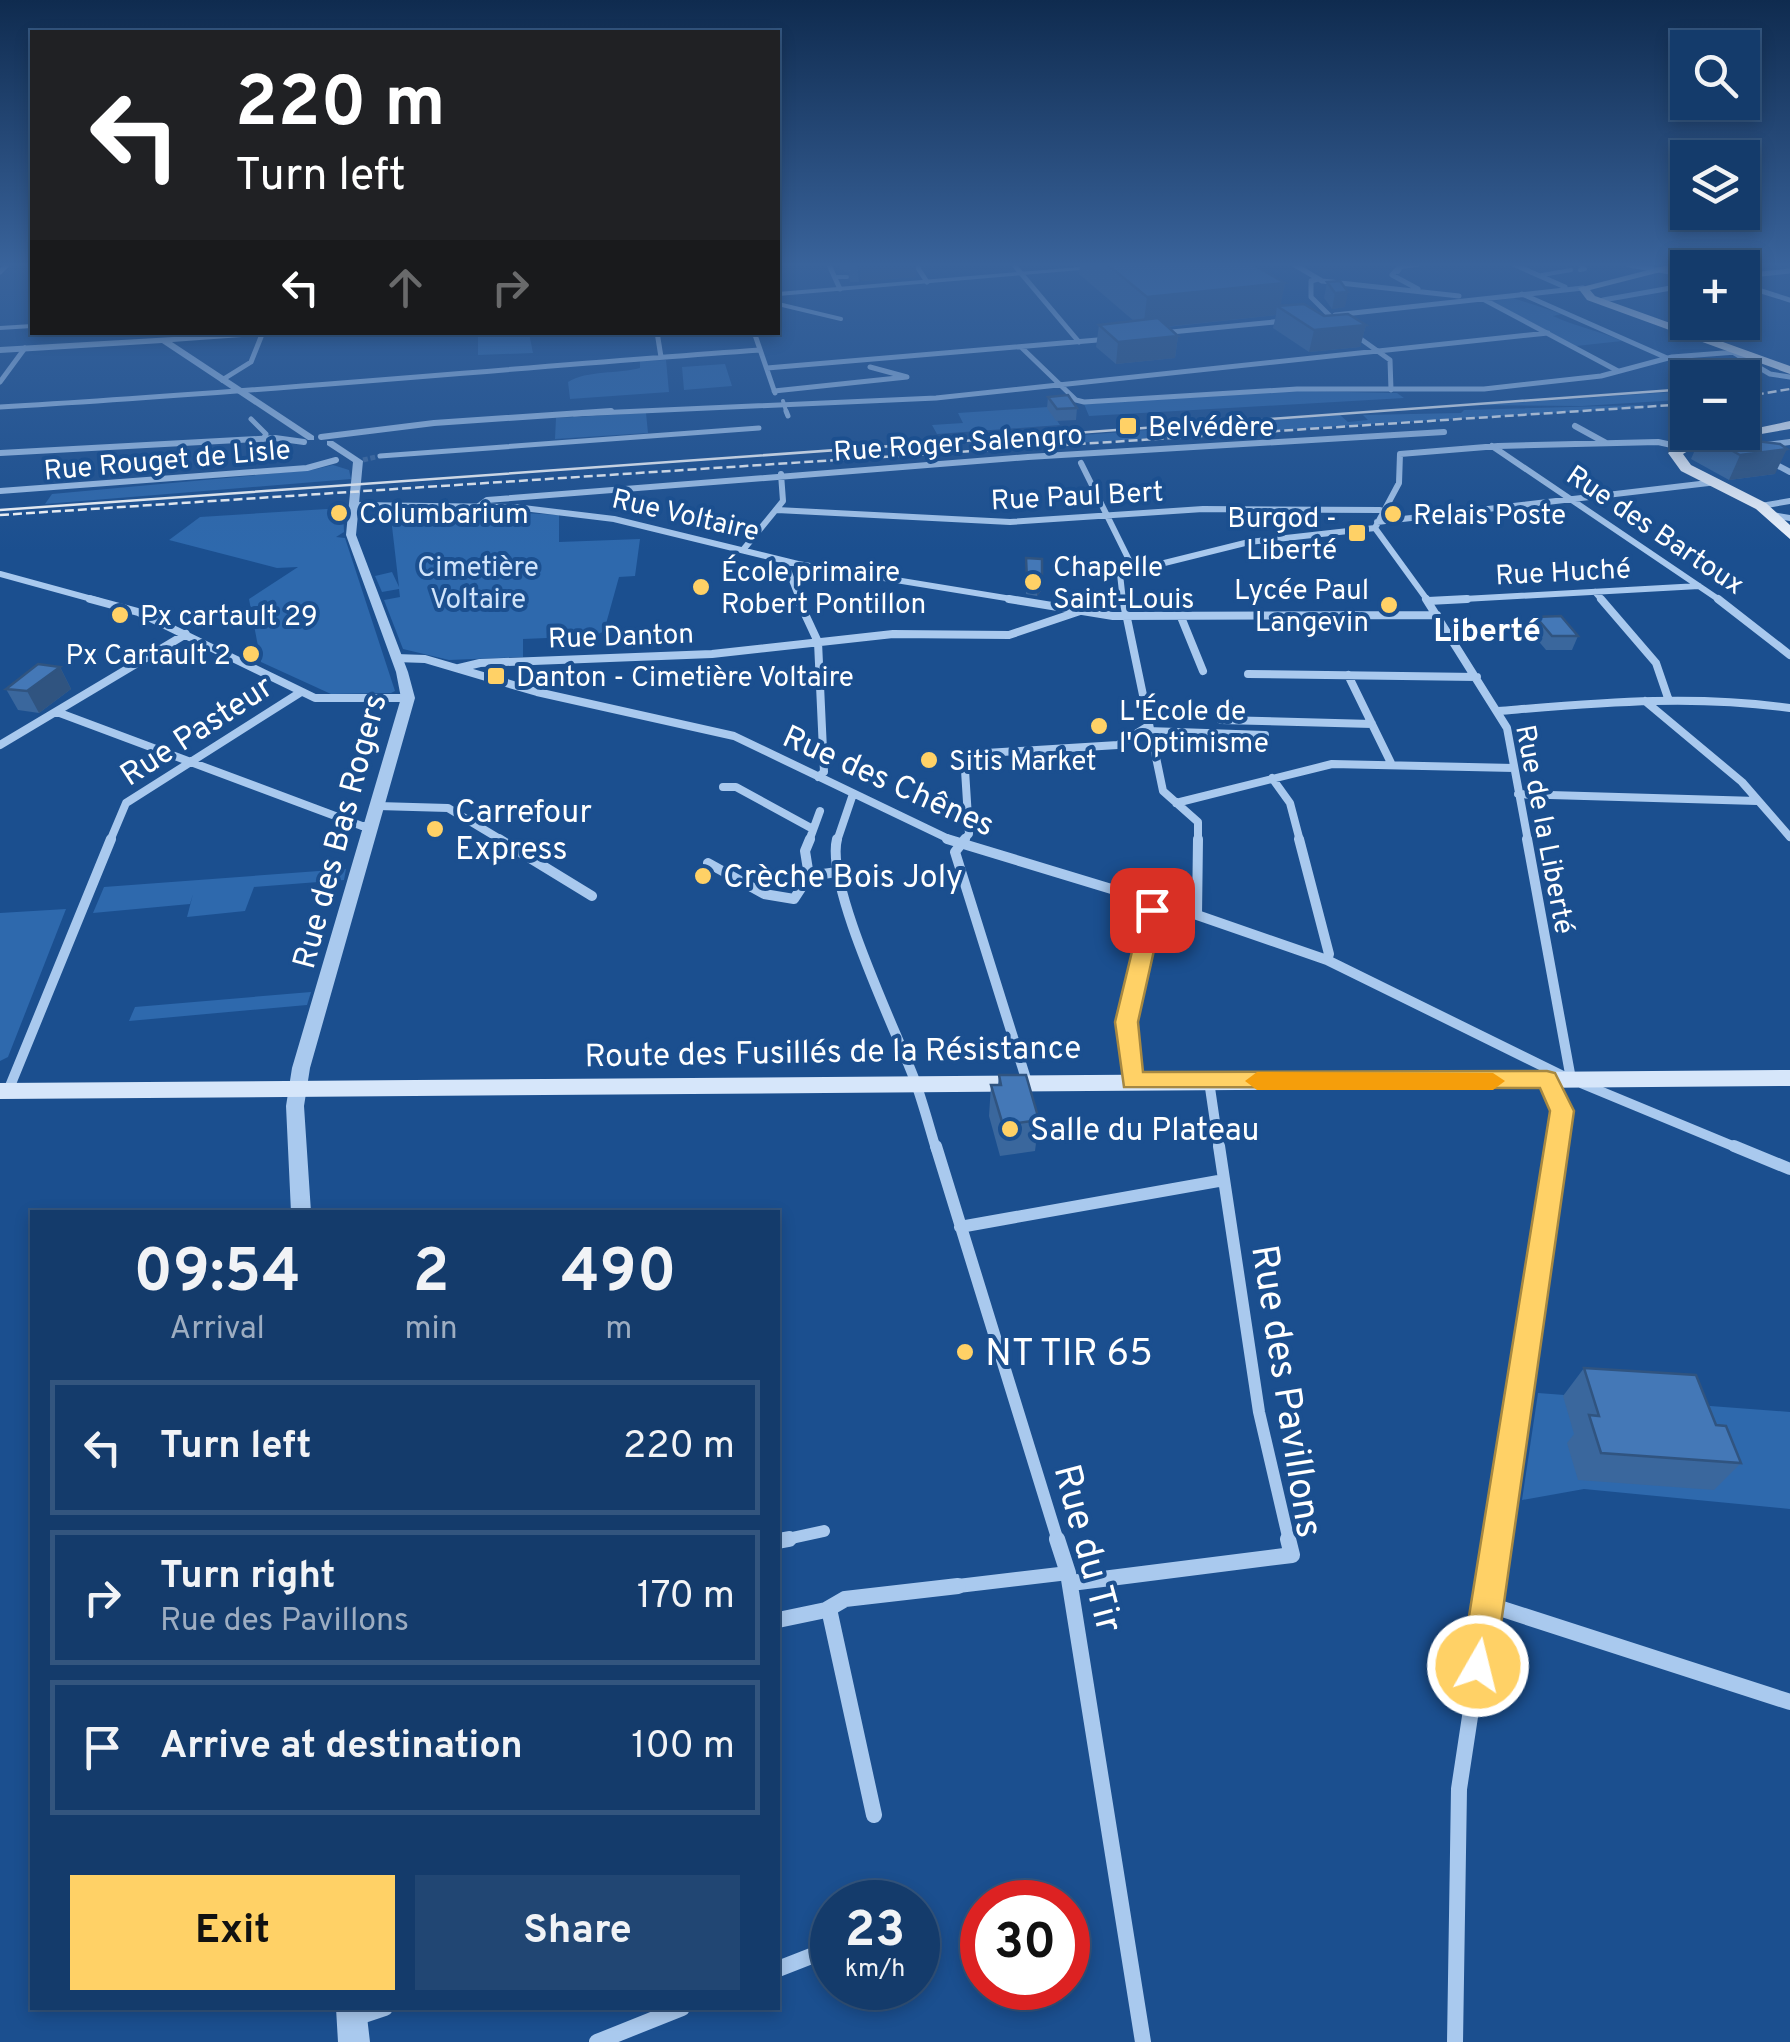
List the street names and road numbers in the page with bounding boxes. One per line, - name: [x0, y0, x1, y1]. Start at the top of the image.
- street label: Rue Roger Salengro: [832, 418, 1084, 472]
- street label: Rue Rouget de Lisle: [42, 433, 292, 491]
- street label: Rue des Bartoux: [1558, 459, 1750, 604]
- street label: Rue Paul Bert: [990, 475, 1164, 520]
- street label: Rue Voltaire: [608, 482, 763, 551]
- street label: Rue Huché: [1494, 552, 1632, 596]
- street label: Rue Danton: [547, 617, 695, 659]
- street label: Rue Pasteur: [114, 668, 282, 797]
- street label: Rue des Bas Rogers: [286, 690, 398, 974]
- street label: Rue des Chênes: [776, 718, 1000, 847]
- street label: Rue de la Liberté: [1505, 722, 1581, 937]
- street label: Route des Fusillés de la Résistance: [584, 1030, 1082, 1078]
- street label: Rue des Pavillons: [1237, 1242, 1332, 1541]
- street label: Rue du Tir: [1040, 1459, 1132, 1639]

